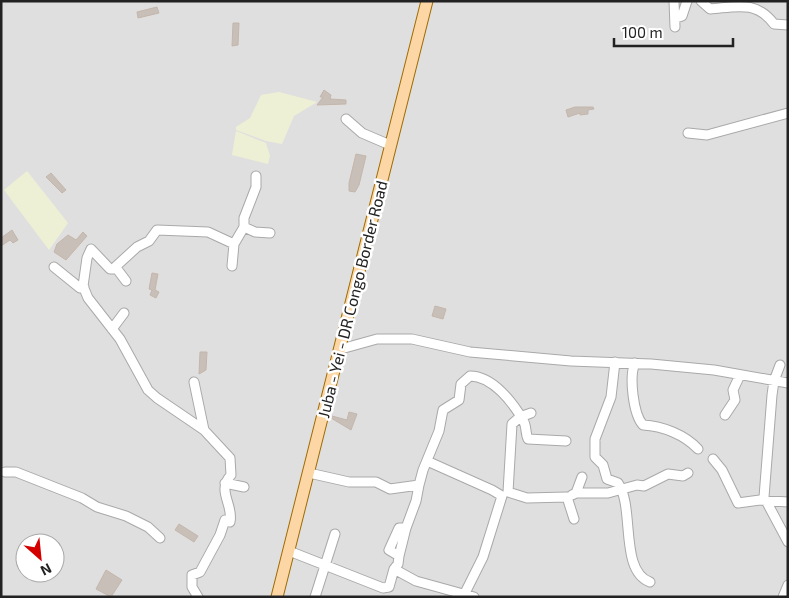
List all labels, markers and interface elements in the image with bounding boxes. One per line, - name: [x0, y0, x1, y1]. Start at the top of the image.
- scale bar: [614, 15, 733, 47]
- text: 100 m: [622, 23, 663, 41]
- street label: Juba - Yei - DR Congo Border Road: [313, 178, 391, 420]
- north arrow: [15, 533, 65, 583]
- text: N: [38, 560, 54, 580]

